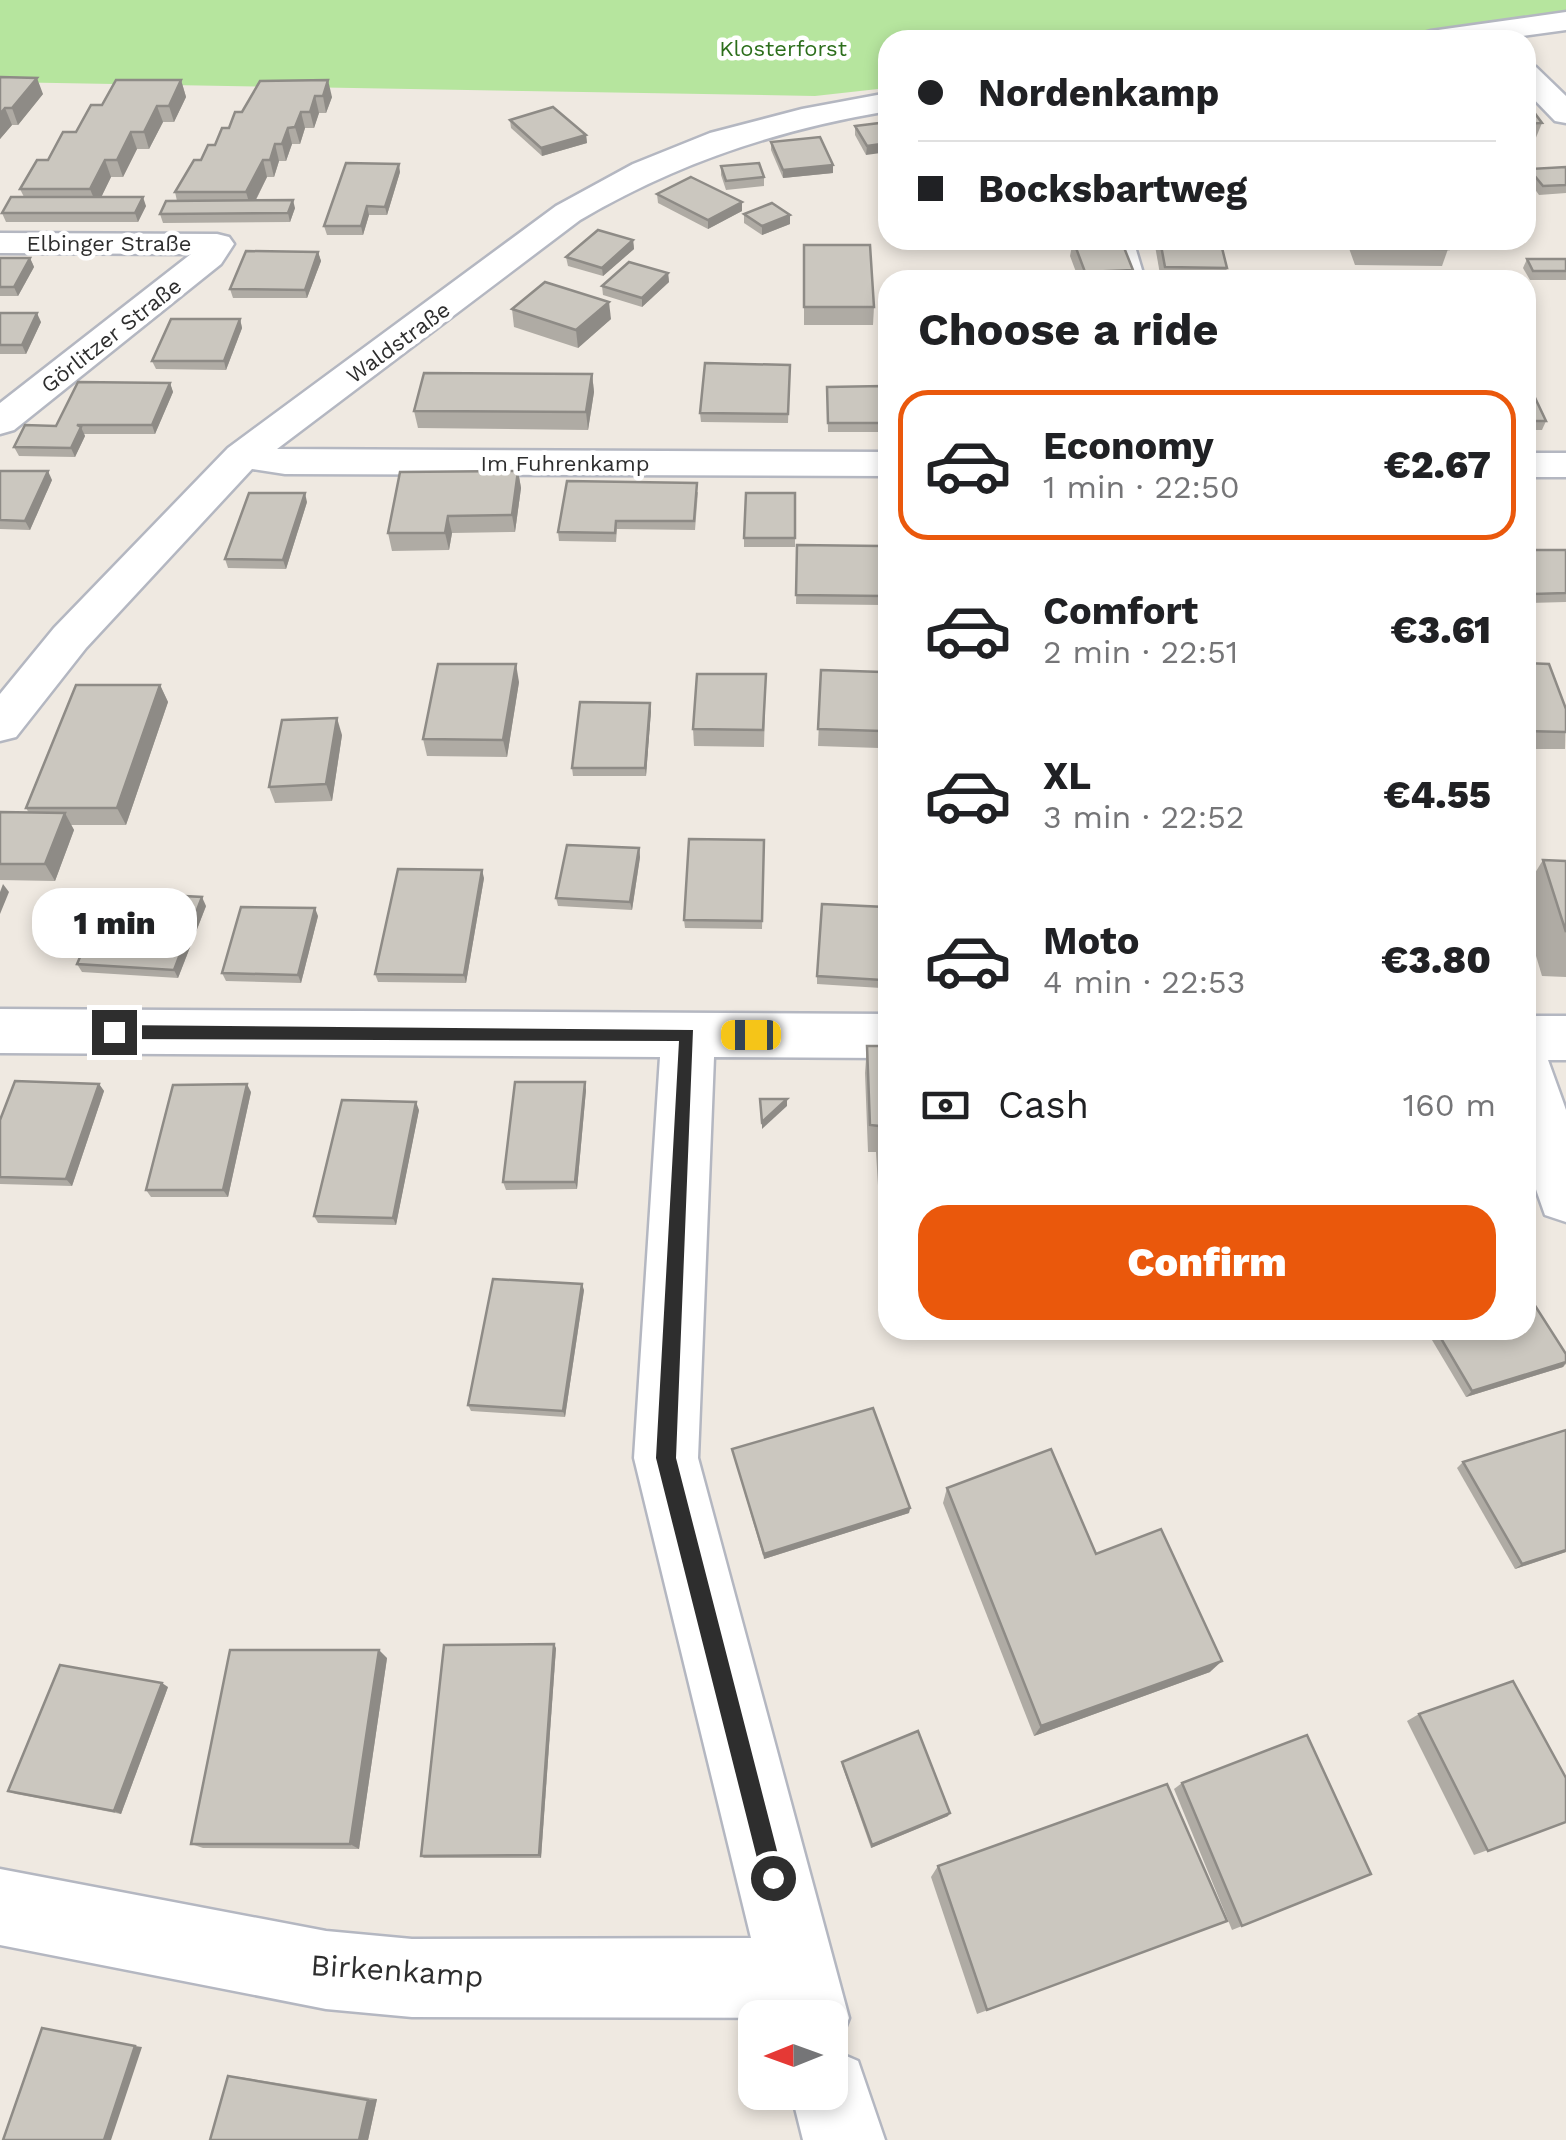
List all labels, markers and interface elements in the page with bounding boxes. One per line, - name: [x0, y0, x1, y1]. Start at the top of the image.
- park label: Klosterforst: [719, 36, 847, 61]
- text: Nordenkamp: [978, 71, 1219, 115]
- text: Bocksbartweg: [978, 167, 1247, 211]
- street label: Elbinger Straße: [26, 231, 192, 256]
- street label: Görlitzer Straße: [36, 273, 186, 398]
- street label: Waldstraße: [342, 297, 455, 388]
- text: Choose a ride: [918, 303, 1218, 356]
- icon: car: [923, 420, 1013, 510]
- text: Economy: [1043, 424, 1214, 468]
- text: €2.67: [1384, 443, 1491, 487]
- street label: Im Fuhrenkamp: [481, 451, 649, 476]
- text: 1 min · 22:50: [1043, 468, 1240, 506]
- icon: car: [923, 585, 1013, 675]
- text: Comfort: [1043, 589, 1198, 633]
- text: €3.61: [1391, 608, 1491, 652]
- text: 2 min · 22:51: [1043, 633, 1238, 671]
- icon: car: [923, 750, 1013, 840]
- text: XL: [1043, 754, 1091, 798]
- text: €4.55: [1384, 773, 1491, 817]
- text: 3 min · 22:52: [1043, 798, 1245, 836]
- callout: 1 min: [32, 887, 196, 957]
- text: 1 min: [73, 904, 156, 942]
- icon: car: [923, 915, 1013, 1005]
- text: Moto: [1043, 919, 1139, 963]
- text: €3.80: [1382, 938, 1491, 982]
- text: 4 min · 22:53: [1043, 963, 1245, 1001]
- route end: [92, 1010, 137, 1055]
- car: [721, 1020, 781, 1050]
- icon: cash: [918, 1078, 973, 1133]
- text: Cash: [998, 1083, 1089, 1127]
- text: 160 m: [1403, 1086, 1496, 1124]
- button: Confirm: [918, 1205, 1496, 1320]
- route start: [751, 1856, 796, 1901]
- street label: Birkenkamp: [309, 1947, 485, 1994]
- north arrow: [738, 2000, 848, 2110]
- map controls: [738, 2000, 848, 2110]

